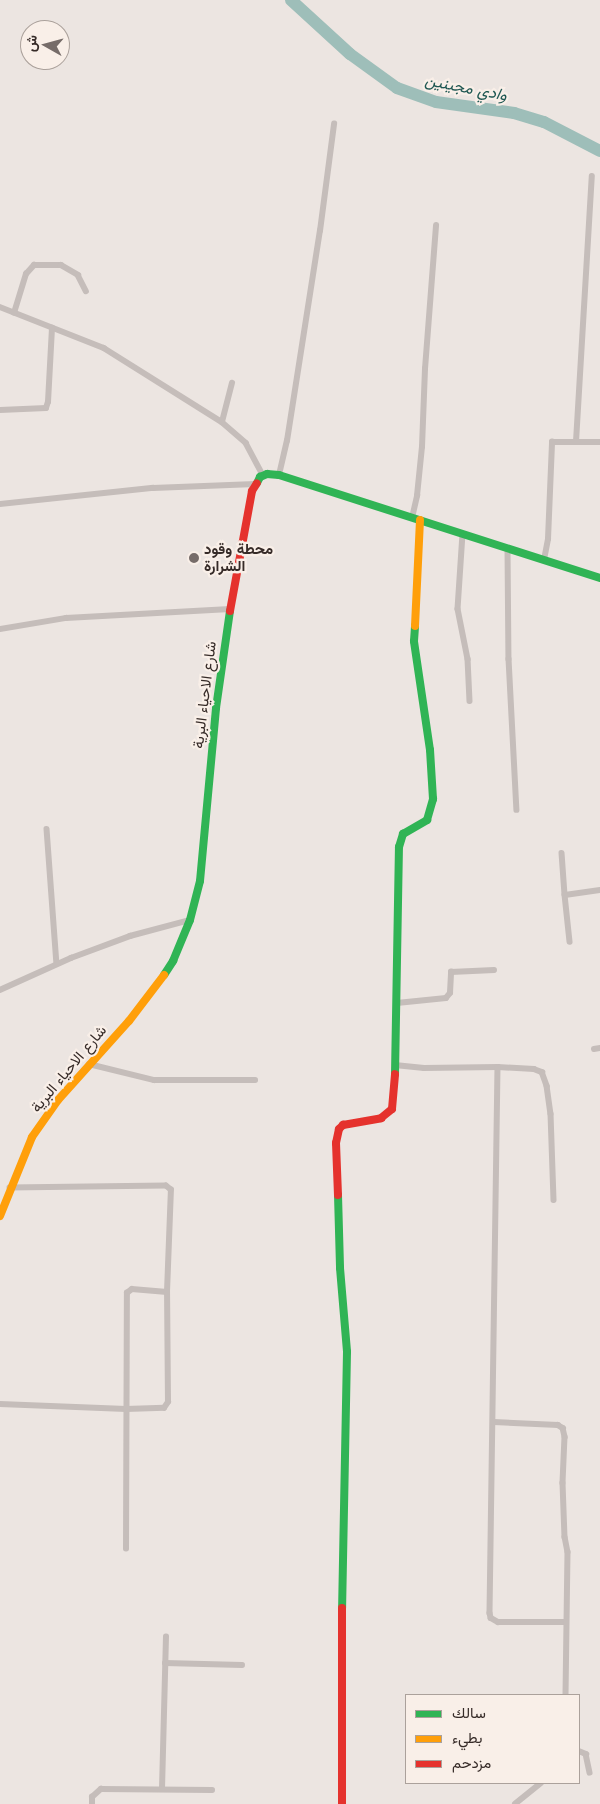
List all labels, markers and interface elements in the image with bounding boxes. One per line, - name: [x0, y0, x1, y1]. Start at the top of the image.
- north arrow: [20, 20, 70, 70]
- text: ش: [20, 34, 42, 53]
- water label: وادي مجينين: [423, 71, 509, 105]
- place label: محطة وقود الشرارة: [204, 540, 273, 575]
- marker: محطة وقود الشرارة: [188, 552, 200, 564]
- street label: شارع الاحياء البرية: [189, 640, 221, 750]
- street label: شارع الاحياء البرية: [27, 1022, 111, 1116]
- legend: [405, 1694, 580, 1784]
- text: سالك: [452, 1702, 486, 1724]
- text: بطيء: [452, 1727, 482, 1749]
- text: مزدحم: [452, 1752, 491, 1774]

